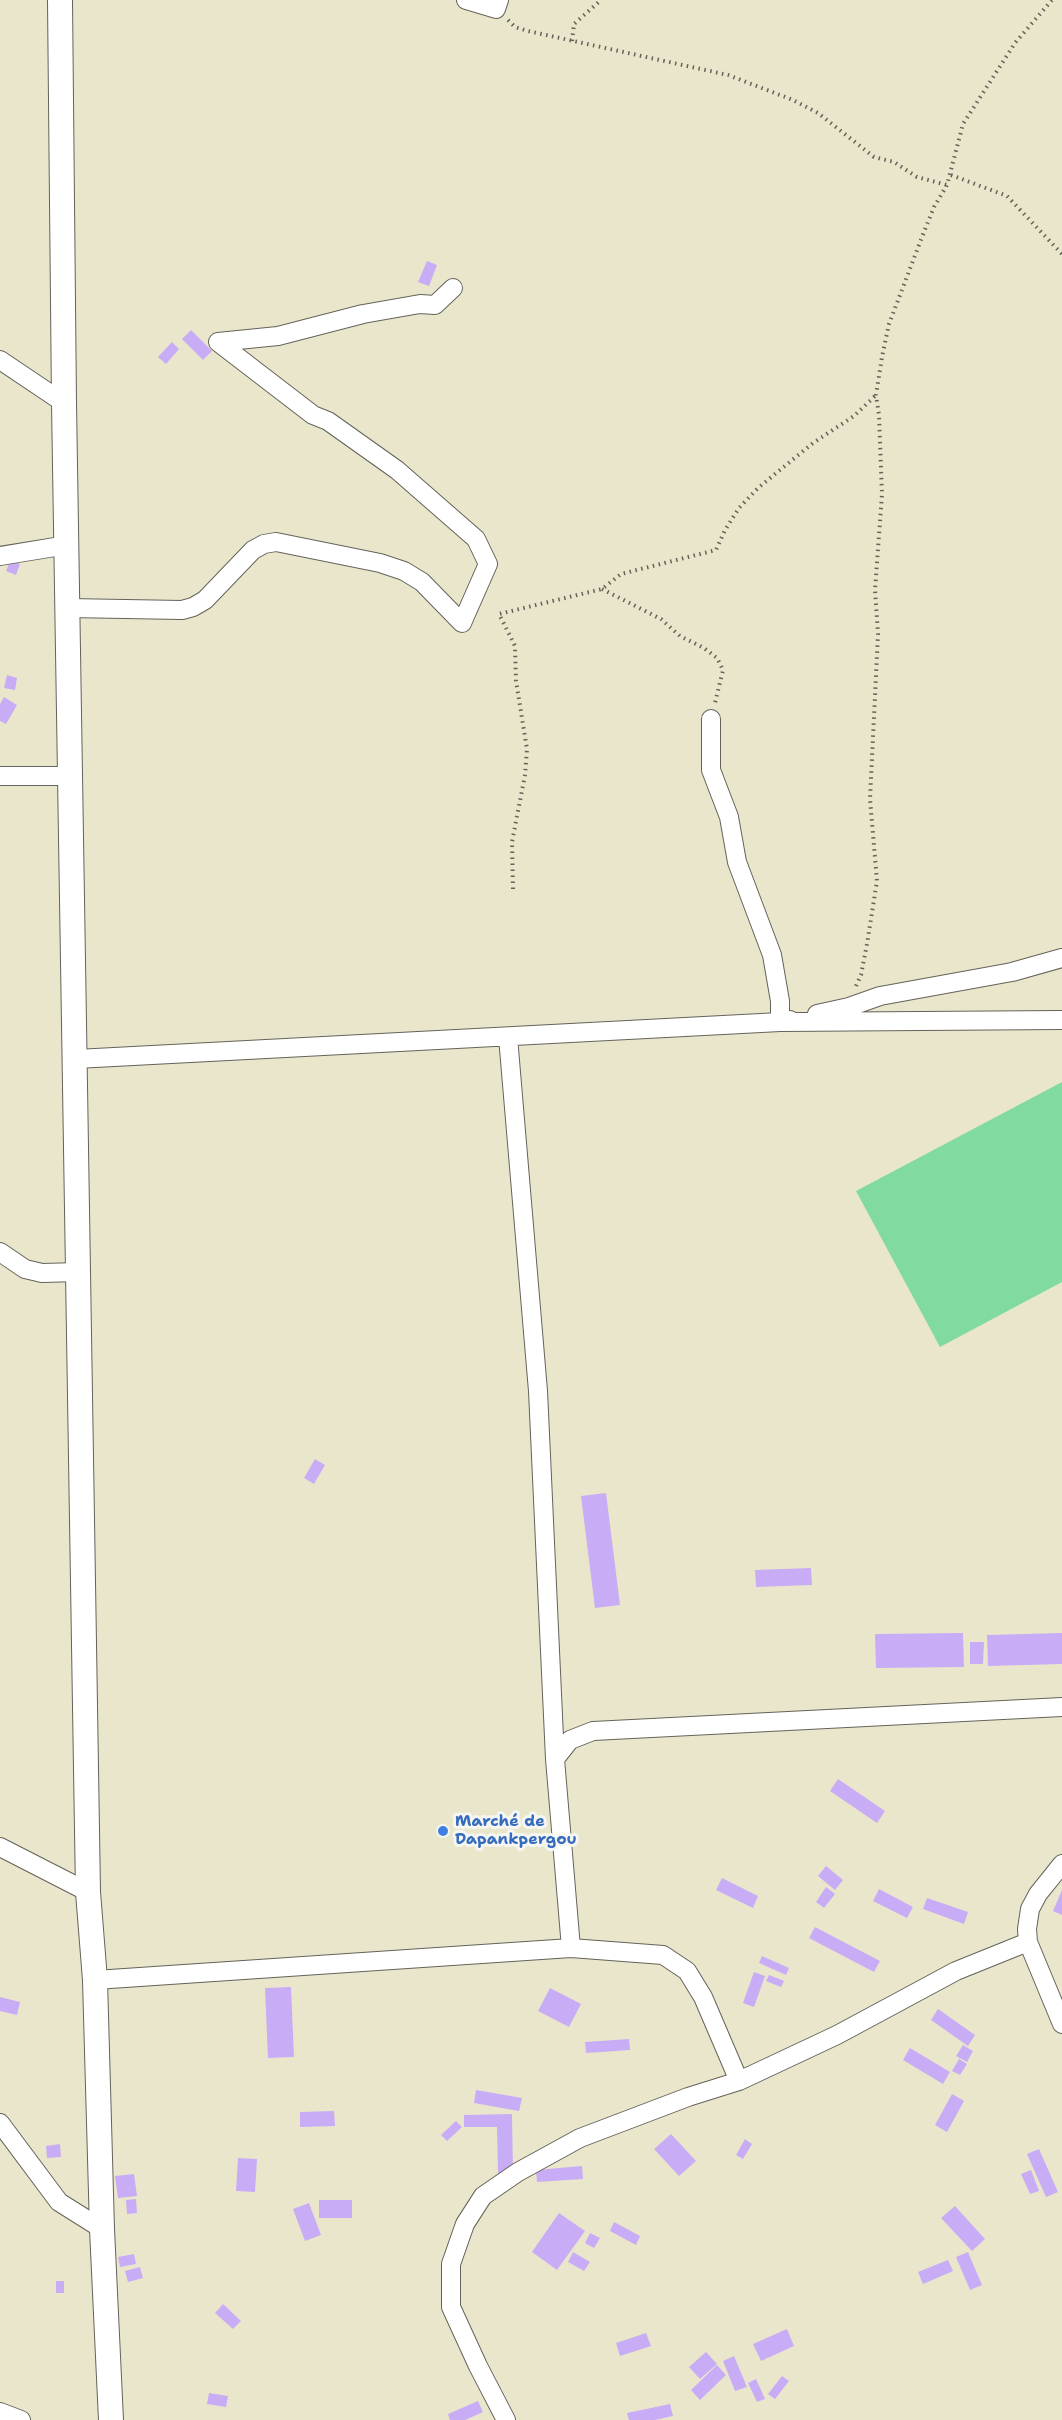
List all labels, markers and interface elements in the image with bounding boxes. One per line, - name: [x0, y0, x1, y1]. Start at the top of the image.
- place label: Marché de Dapankpergou: [455, 1812, 577, 1850]
- marker: Marché de Dapankpergou: [436, 1824, 450, 1838]

